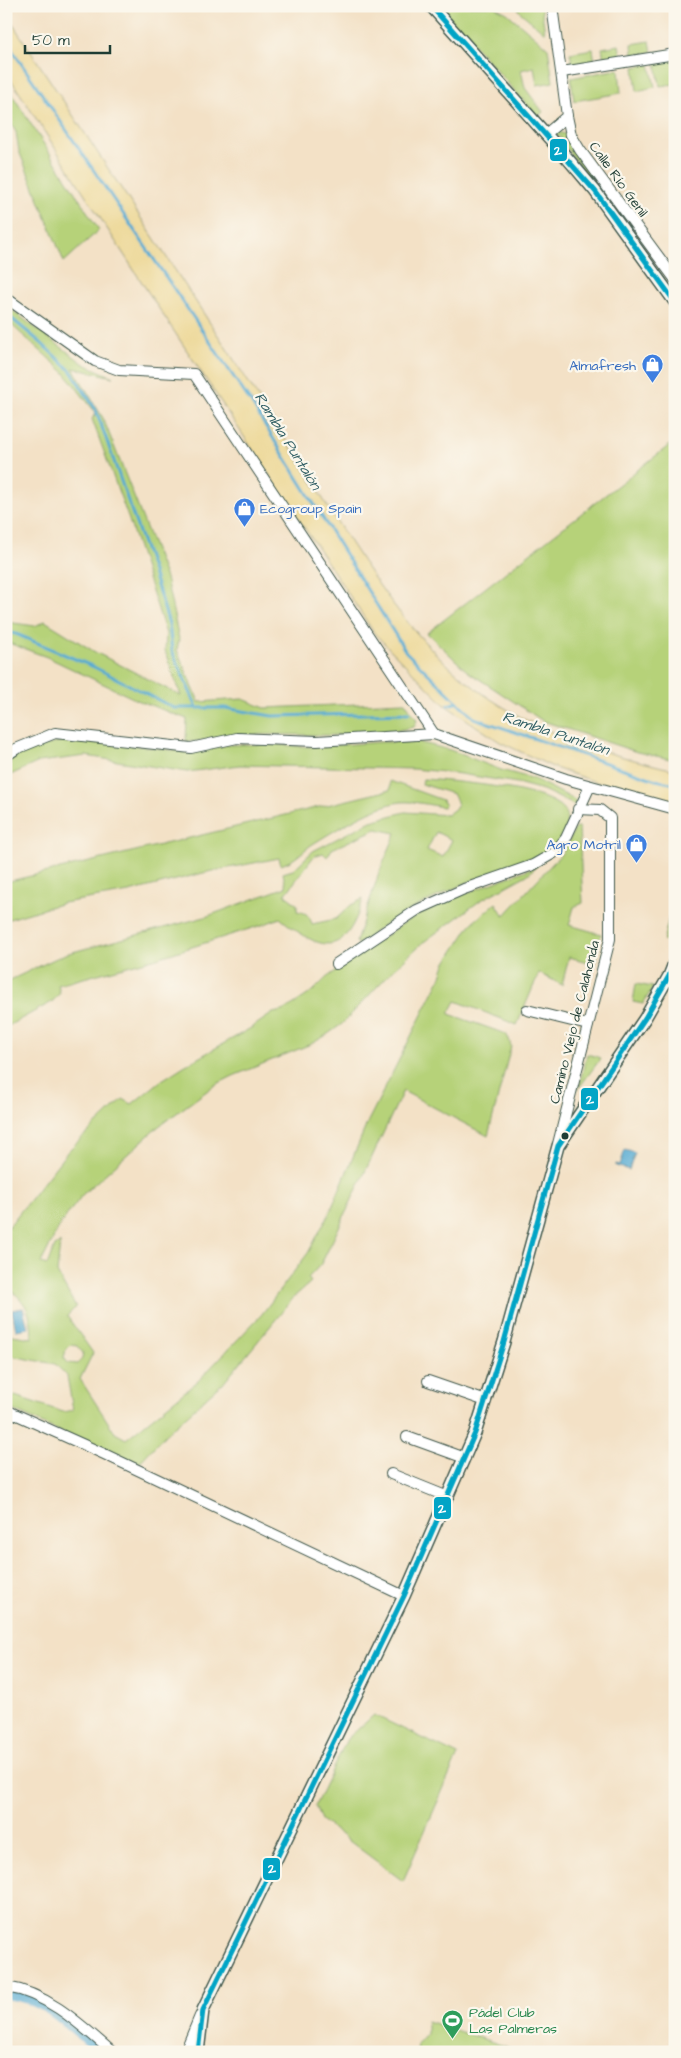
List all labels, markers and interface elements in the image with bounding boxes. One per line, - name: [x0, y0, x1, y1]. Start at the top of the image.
- scale bar: [25, 22, 110, 54]
- text: 50 m: [32, 30, 70, 51]
- line badge: 2: [549, 138, 568, 162]
- street label: Calle Río Genil: [584, 138, 652, 221]
- text: 2: [553, 141, 563, 161]
- shop icon: Almafresh: [640, 353, 664, 384]
- place label: Almafresh: [569, 356, 636, 376]
- water label: Rambla Puntalón: [249, 389, 327, 495]
- shop icon: Ecogroup Spain: [232, 496, 256, 527]
- place label: Ecogroup Spain: [260, 499, 361, 519]
- water label: Rambla Puntalón: [500, 706, 613, 761]
- shop icon: Agro Motril: [625, 832, 649, 863]
- place label: Agro Motril: [546, 835, 621, 855]
- street label: Camino Viejo de Calahonda: [545, 938, 605, 1106]
- line badge: 2: [580, 1087, 599, 1111]
- text: 2: [585, 1090, 595, 1110]
- unlabelled marker: [560, 1131, 570, 1141]
- line badge: 2: [433, 1496, 452, 1520]
- text: 2: [437, 1499, 447, 1519]
- line badge: 2: [262, 1857, 281, 1881]
- text: 2: [267, 1859, 277, 1879]
- place label: Pádel Club Las Palmeras: [469, 2003, 557, 2039]
- sports icon: Pádel Club Las Palmeras: [441, 2008, 465, 2039]

